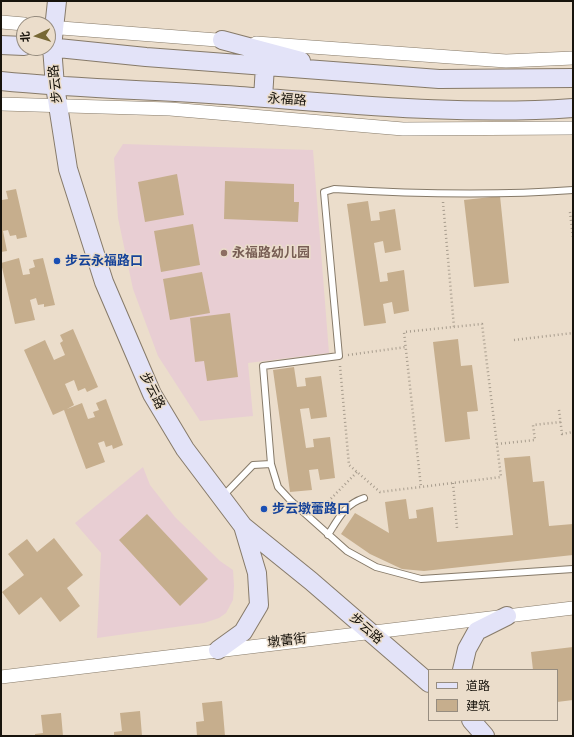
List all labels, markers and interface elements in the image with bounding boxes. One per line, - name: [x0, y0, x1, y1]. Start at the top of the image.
- north arrow: [16, 16, 56, 56]
- text: 北: [18, 31, 32, 43]
- street label: 步云路: [46, 64, 66, 104]
- street label: 永福路: [267, 91, 307, 109]
- place label: 永福路幼儿园: [232, 245, 310, 261]
- marker: 永福路幼儿园: [219, 248, 229, 258]
- place label: 步云永福路口: [65, 253, 143, 269]
- marker: 步云永福路口: [52, 256, 62, 266]
- street label: 步云路: [136, 370, 168, 412]
- place label: 步云墩蕾路口: [272, 501, 350, 517]
- marker: 步云墩蕾路口: [259, 504, 269, 514]
- street label: 步云路: [346, 610, 386, 648]
- street label: 墩蕾街: [267, 631, 307, 651]
- legend: [428, 669, 558, 721]
- text: 道路: [466, 678, 490, 694]
- text: 建筑: [466, 698, 490, 714]

